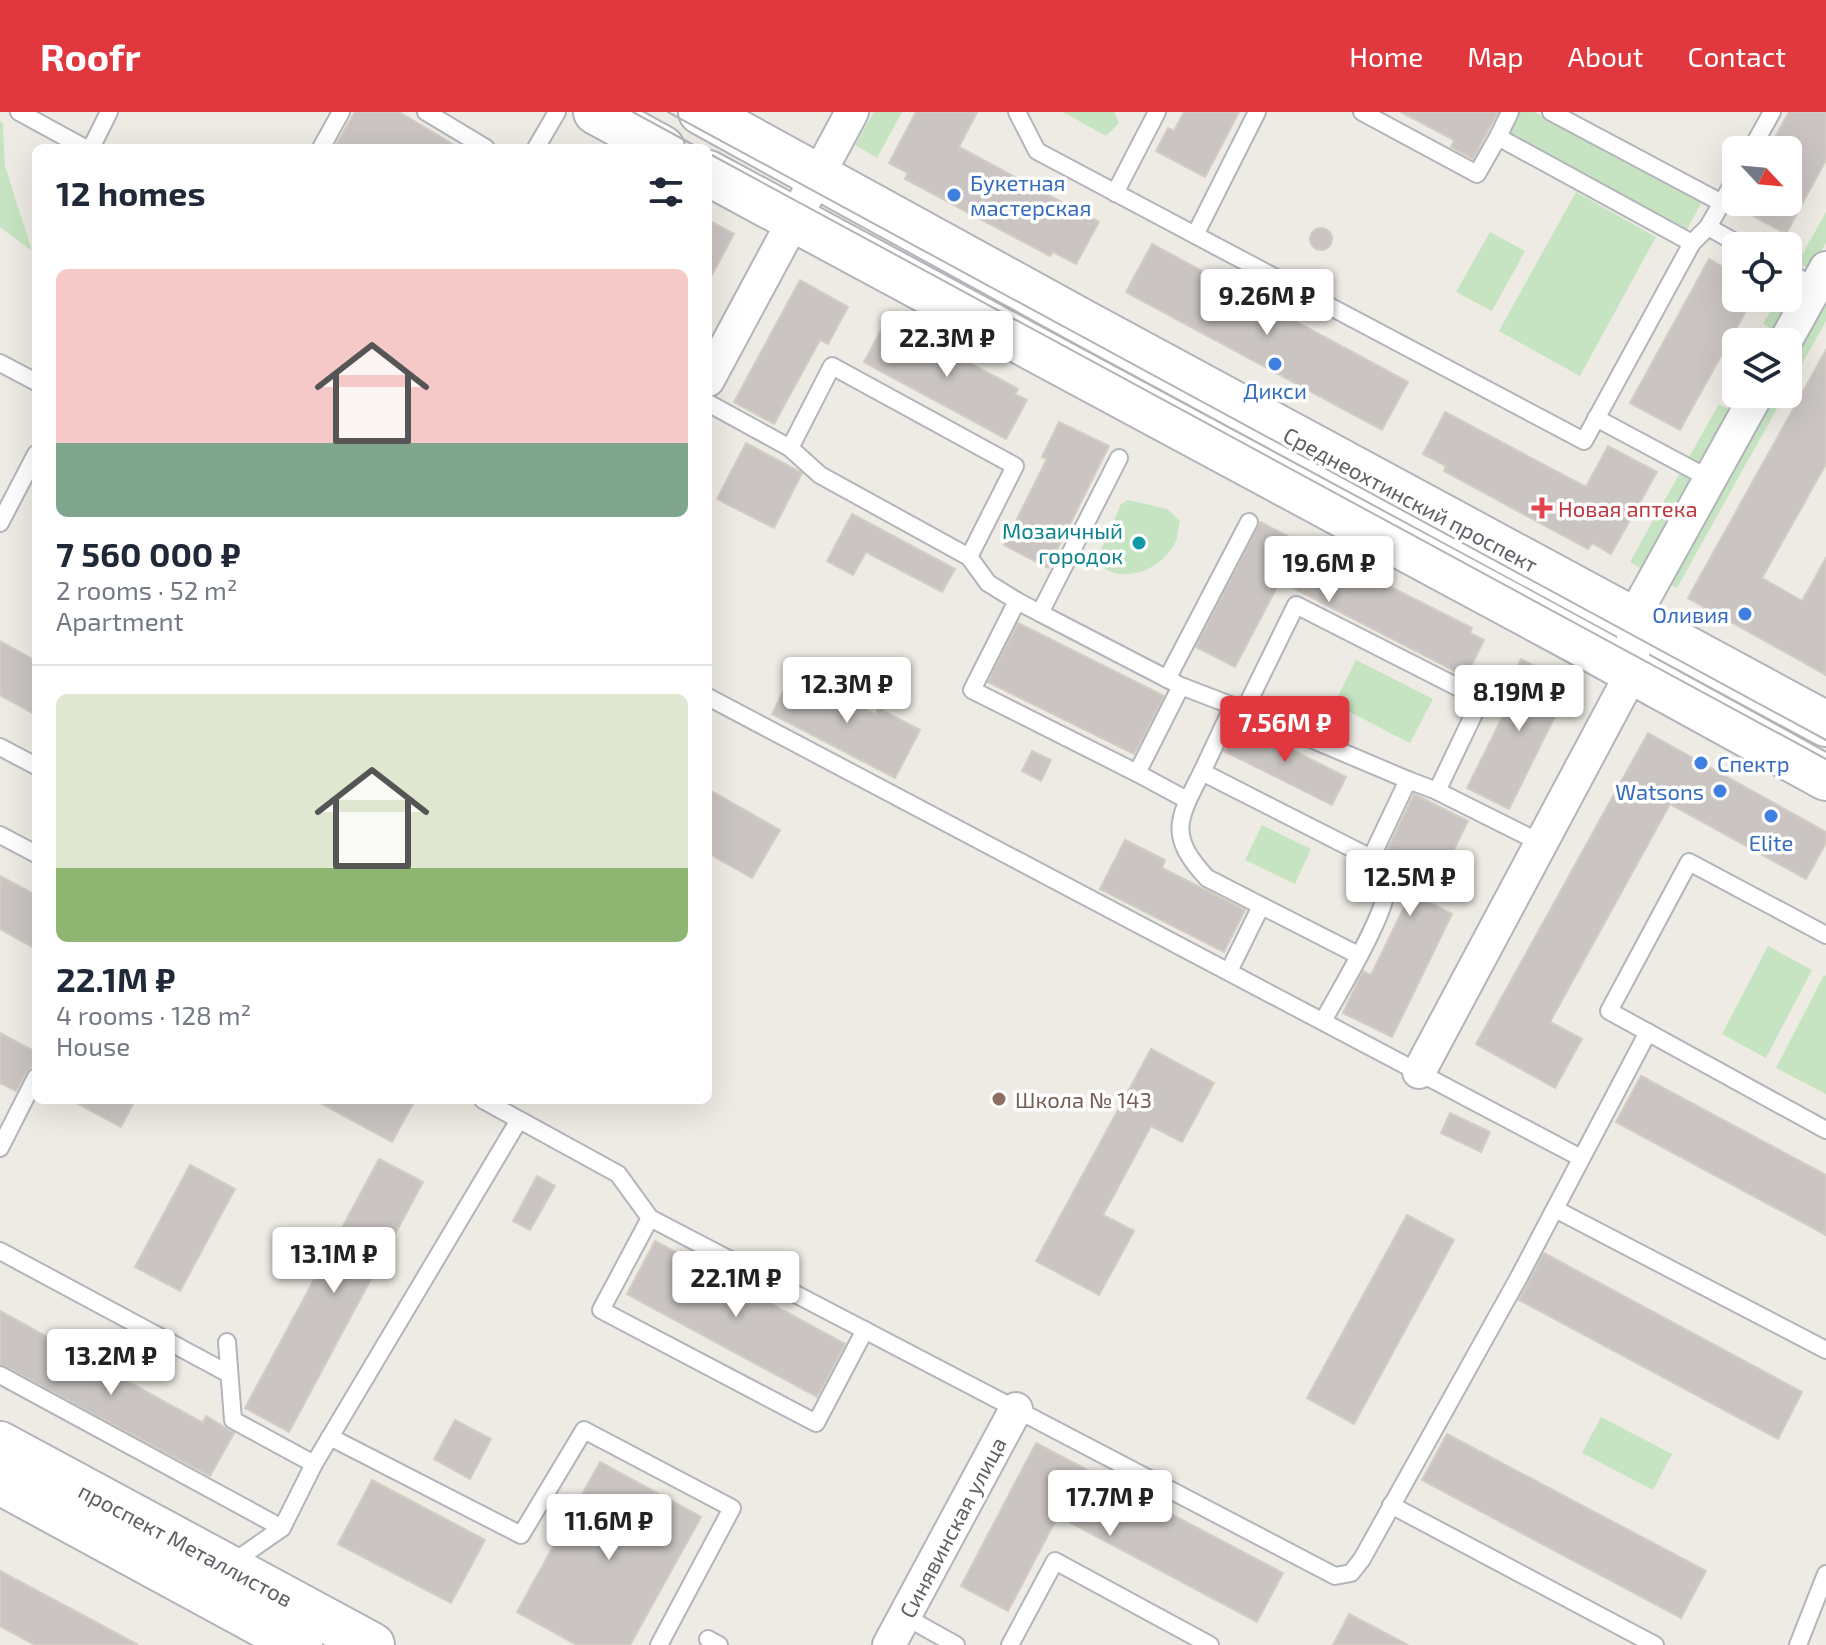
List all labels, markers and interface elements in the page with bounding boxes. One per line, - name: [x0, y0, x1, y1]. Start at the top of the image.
- text: Roofr: [40, 33, 141, 79]
- text: Home: [1349, 39, 1423, 73]
- text: Map: [1467, 39, 1524, 73]
- text: About: [1568, 39, 1643, 73]
- text: Contact: [1687, 39, 1786, 73]
- north arrow: [1722, 136, 1802, 216]
- map controls: [1722, 136, 1802, 408]
- place label: Букетная мастерская: [970, 169, 1091, 220]
- icon: filters: [644, 170, 688, 214]
- text: 12 homes: [56, 172, 205, 213]
- marker: Букетная мастерская: [945, 186, 963, 204]
- button: locate: [1722, 232, 1802, 312]
- pin: 9.26M ₽: [1193, 269, 1341, 337]
- text: 9.26M ₽: [1219, 279, 1315, 310]
- pin: 22.3M ₽: [873, 311, 1021, 379]
- icon: home: [300, 321, 444, 465]
- text: 22.3M ₽: [899, 321, 995, 352]
- button: layers: [1722, 328, 1802, 408]
- marker: Дикси: [1266, 355, 1284, 373]
- place label: Дикси: [1243, 377, 1307, 403]
- street label: Среднеохтинский проспект: [1279, 421, 1543, 577]
- place label: Новая аптека: [1558, 495, 1698, 521]
- marker: Новая аптека: [1533, 499, 1551, 517]
- place label: Мозаичный городок: [1002, 517, 1123, 568]
- text: 7 560 000 ₽: [56, 533, 241, 574]
- marker: Мозаичный городок: [1130, 534, 1148, 552]
- pin: 19.6M ₽: [1255, 536, 1403, 604]
- text: 19.6M ₽: [1282, 546, 1376, 577]
- text: 2 rooms · 52 m²: [56, 574, 238, 605]
- place label: Оливия: [1652, 601, 1729, 627]
- text: Apartment: [56, 605, 184, 636]
- marker: Оливия: [1736, 605, 1754, 623]
- pin: 12.3M ₽: [773, 657, 921, 725]
- pin: 8.19M ₽: [1445, 665, 1593, 733]
- text: 12.3M ₽: [801, 667, 893, 698]
- text: 8.19M ₽: [1473, 675, 1565, 706]
- pin: 7.56M ₽: [1211, 696, 1359, 764]
- text: 7.56M ₽: [1238, 706, 1332, 737]
- icon: home: [300, 746, 444, 890]
- place label: Спектр: [1717, 750, 1789, 776]
- marker: Спектр: [1692, 754, 1710, 772]
- place label: Watsons: [1615, 778, 1704, 804]
- marker: Watsons: [1711, 782, 1729, 800]
- marker: Elite: [1762, 807, 1780, 825]
- place label: Elite: [1749, 829, 1793, 855]
- pin: 12.5M ₽: [1336, 850, 1484, 918]
- text: 12.5M ₽: [1364, 860, 1456, 891]
- text: 22.1M ₽: [56, 958, 176, 999]
- text: 4 rooms · 128 m²: [56, 999, 251, 1030]
- text: House: [56, 1030, 130, 1061]
- place label: Школа № 143: [1015, 1086, 1152, 1112]
- marker: Школа № 143: [990, 1090, 1008, 1108]
- pin: 13.1M ₽: [260, 1227, 408, 1295]
- text: 13.1M ₽: [290, 1237, 378, 1268]
- pin: 22.1M ₽: [662, 1251, 810, 1319]
- text: 22.1M ₽: [690, 1261, 782, 1292]
- pin: 13.2M ₽: [37, 1329, 185, 1397]
- text: 13.2M ₽: [65, 1339, 157, 1370]
- street label: Синявинская улица: [893, 1432, 1012, 1622]
- pin: 17.7M ₽: [1036, 1470, 1184, 1538]
- street label: проспект Металлистов: [75, 1477, 297, 1611]
- text: 17.7M ₽: [1066, 1480, 1154, 1511]
- pin: 11.6M ₽: [535, 1494, 683, 1562]
- text: 11.6M ₽: [565, 1504, 653, 1535]

